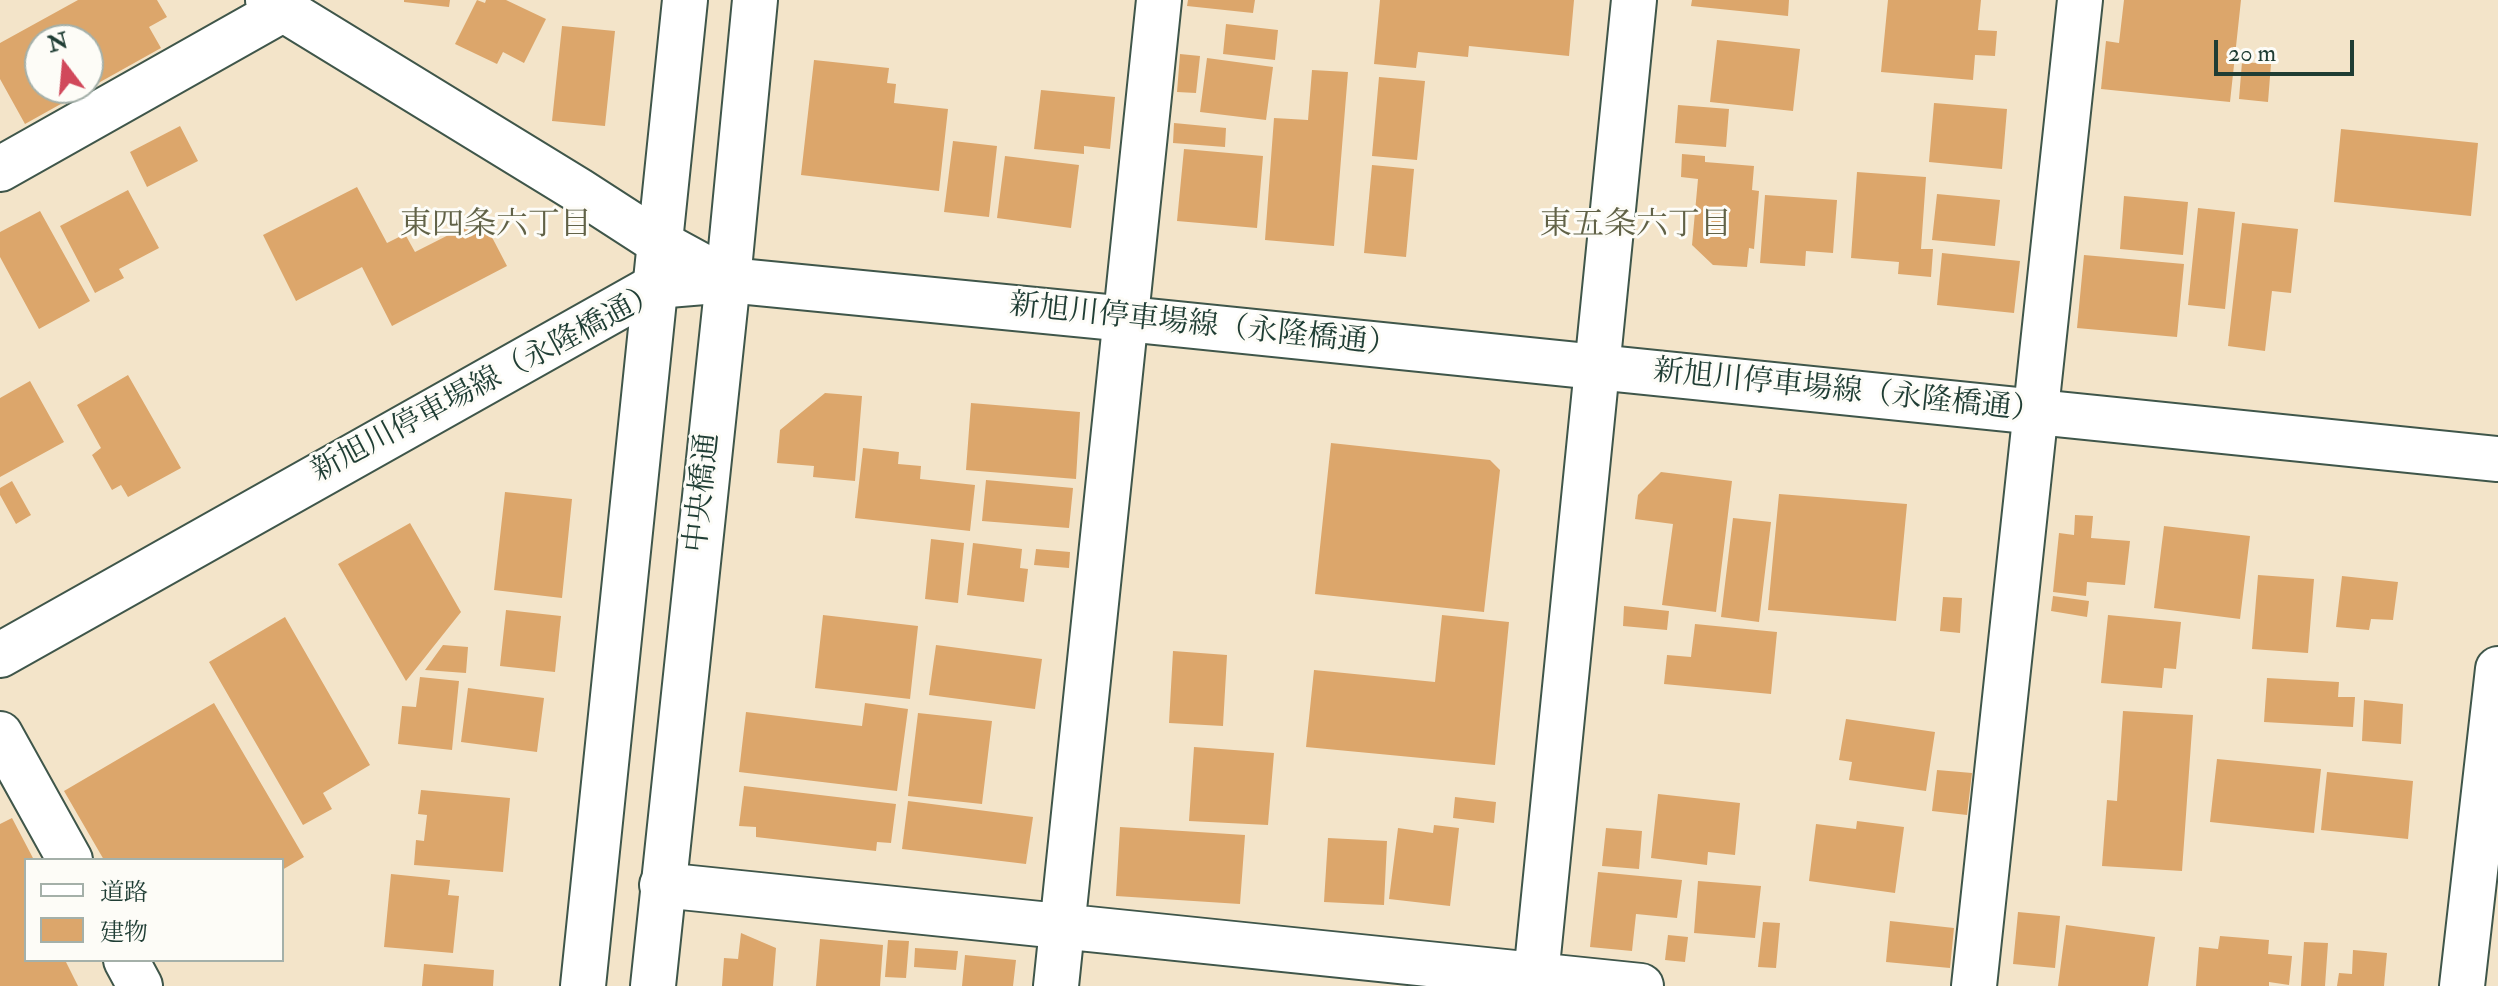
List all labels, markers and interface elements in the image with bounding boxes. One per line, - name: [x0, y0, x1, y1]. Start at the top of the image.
- north arrow: [24, 24, 104, 104]
- scale bar: [2218, 24, 2358, 74]
- text: N: [45, 27, 71, 59]
- text: 20 m: [2228, 38, 2276, 69]
- district label: 東四条六丁目: [400, 208, 592, 246]
- district label: 東五条六丁目: [1540, 208, 1732, 246]
- street label: 新旭川停車場線（永隆橋通）: [306, 277, 668, 491]
- street label: 新旭川停車場線（永隆橋通）: [1007, 289, 1399, 365]
- street label: 新旭川停車場線（永隆橋通）: [1651, 355, 2043, 431]
- street label: 中央橋通: [680, 431, 728, 555]
- legend: [24, 858, 284, 962]
- text: 道路: [100, 877, 148, 908]
- text: 建物: [100, 917, 148, 948]

